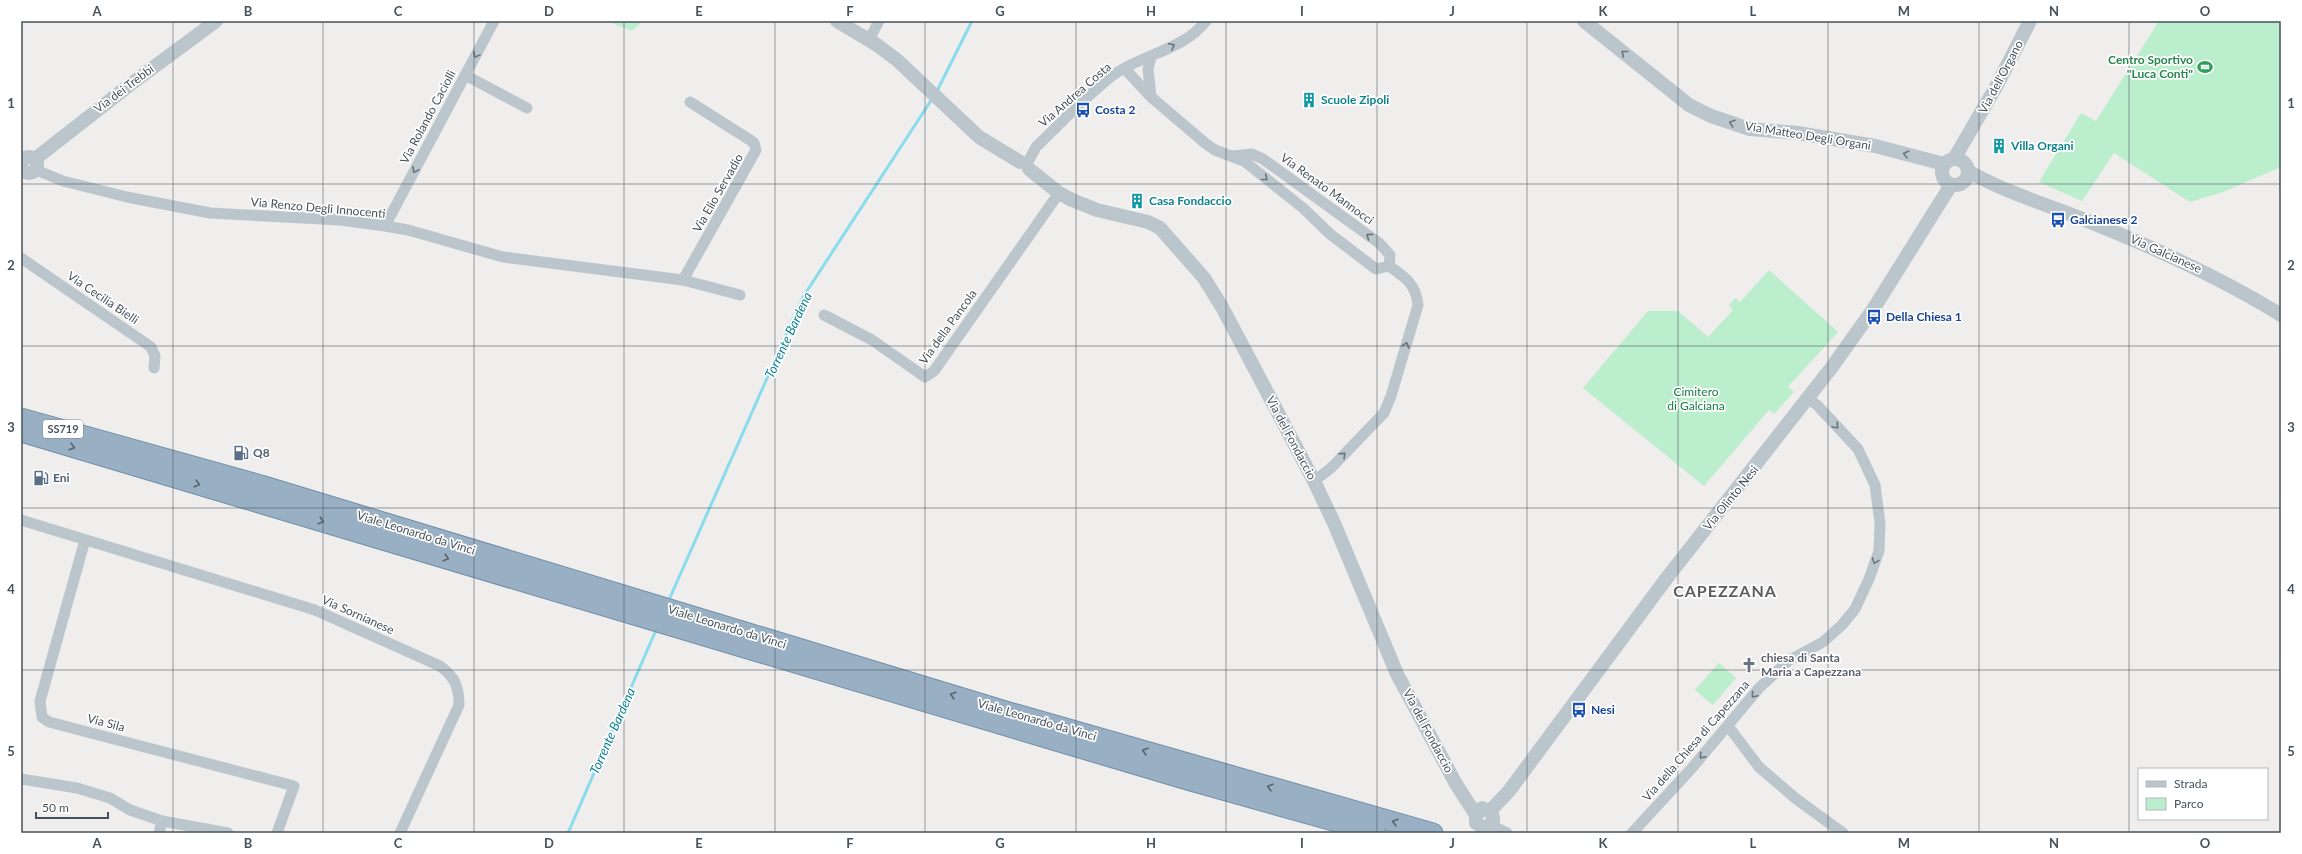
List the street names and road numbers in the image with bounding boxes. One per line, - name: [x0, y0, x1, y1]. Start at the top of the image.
- street label: Via dell'Organo: [1975, 37, 2026, 116]
- street label: Via Andrea Costa: [1035, 59, 1114, 130]
- street label: Via dei Trebbi: [91, 61, 157, 116]
- street label: Via Rolando Caciolli: [397, 67, 459, 166]
- street label: Via Matteo Degli Organi: [1744, 118, 1872, 153]
- street label: Via Renato Mannocci: [1278, 150, 1377, 228]
- street label: Via Elio Servadio: [689, 151, 746, 235]
- street label: Via Renzo Degli Innocenti: [250, 194, 386, 221]
- street label: Via Galcianese: [2128, 231, 2204, 276]
- street label: Via Cecilia Bielli: [65, 268, 142, 327]
- street label: Via della Pancola: [915, 286, 980, 367]
- street label: Via del Fondaccio: [1263, 393, 1320, 482]
- road number: SS719: [43, 420, 83, 438]
- street label: Via Olinto Nesi: [1700, 462, 1761, 533]
- street label: Viale Leonardo da Vinci: [355, 507, 477, 558]
- street label: Via Sornianese: [320, 592, 397, 637]
- street label: Viale Leonardo da Vinci: [666, 601, 788, 652]
- street label: Via della Chiesa di Capezzana: [1639, 677, 1752, 804]
- street label: Via del Fondaccio: [1400, 686, 1457, 775]
- street label: Viale Leonardo da Vinci: [976, 695, 1098, 744]
- street label: Via Sila: [86, 710, 127, 735]

